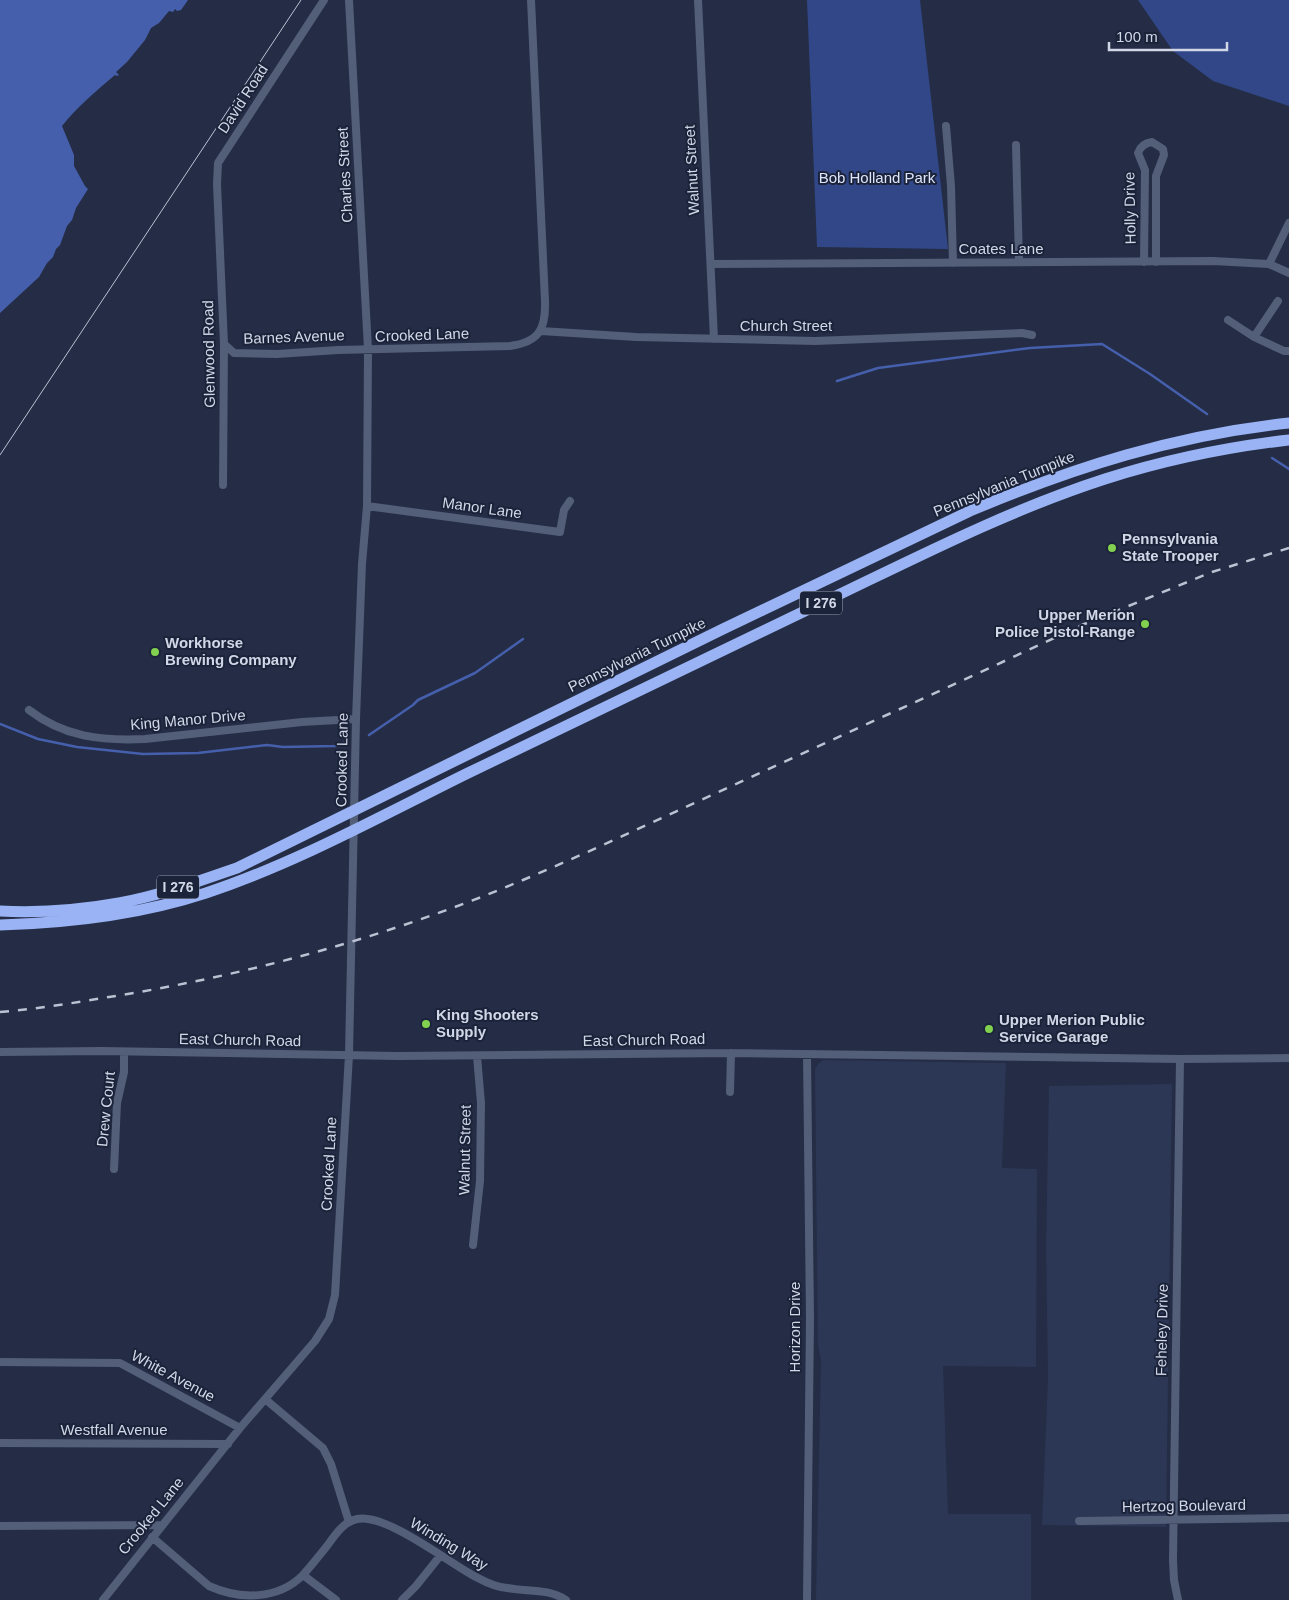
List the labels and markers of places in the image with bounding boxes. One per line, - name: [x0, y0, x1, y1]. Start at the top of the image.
- place label: Pennsylvania State Trooper: [1122, 530, 1219, 564]
- marker: Pennsylvania State Trooper: [1106, 542, 1118, 554]
- place label: Upper Merion Police Pistol-Range: [995, 606, 1135, 640]
- marker: Upper Merion Police Pistol-Range: [1139, 618, 1151, 630]
- place label: Workhorse Brewing Company: [165, 634, 297, 668]
- marker: Workhorse Brewing Company: [149, 646, 161, 658]
- place label: King Shooters Supply: [436, 1006, 539, 1040]
- place label: Upper Merion Public Service Garage: [999, 1011, 1145, 1045]
- marker: King Shooters Supply: [420, 1018, 432, 1030]
- marker: Upper Merion Public Service Garage: [983, 1023, 995, 1035]

